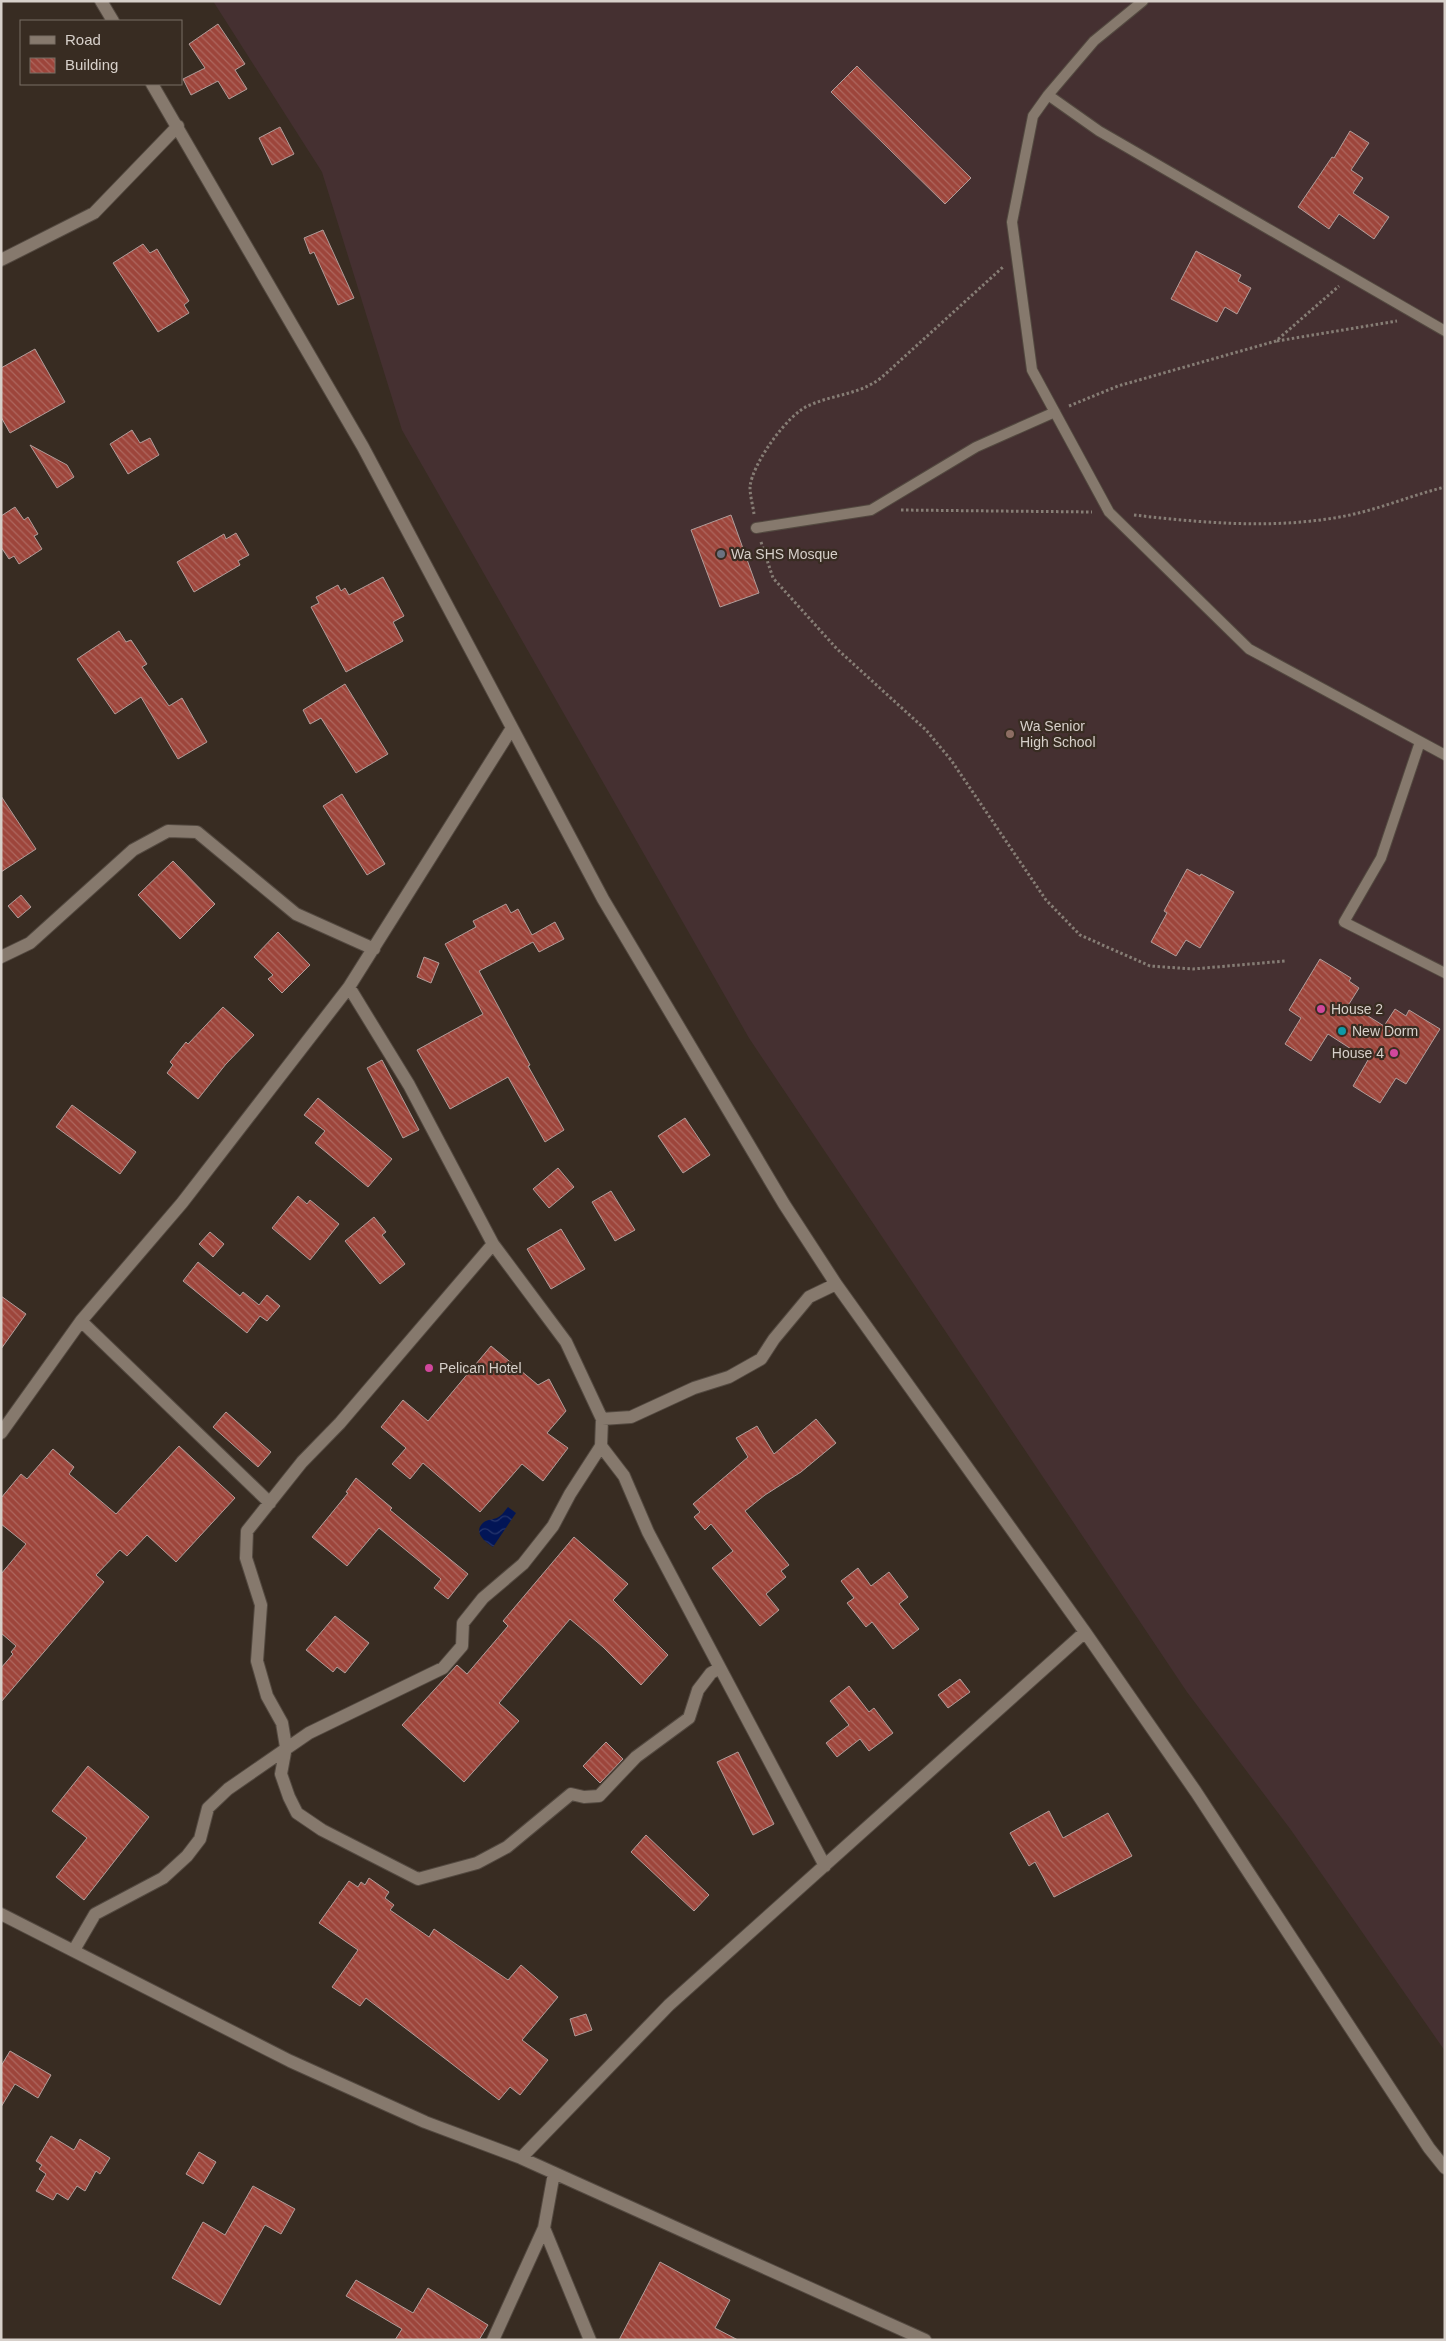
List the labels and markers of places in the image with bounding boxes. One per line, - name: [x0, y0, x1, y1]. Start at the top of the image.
- place label: Wa SHS Mosque: [731, 546, 838, 562]
- marker: Wa SHS Mosque: [715, 548, 727, 560]
- place label: Wa Senior High School: [1020, 718, 1096, 750]
- marker: Wa Senior High School: [1004, 728, 1016, 740]
- place label: House 2: [1331, 1001, 1383, 1017]
- marker: House 2: [1315, 1003, 1327, 1015]
- place label: New Dorm: [1352, 1023, 1418, 1039]
- marker: New Dorm: [1336, 1025, 1348, 1037]
- place label: House 4: [1332, 1045, 1384, 1061]
- marker: House 4: [1388, 1047, 1400, 1059]
- place label: Pelican Hotel: [439, 1360, 522, 1376]
- marker: Pelican Hotel: [423, 1362, 435, 1374]

